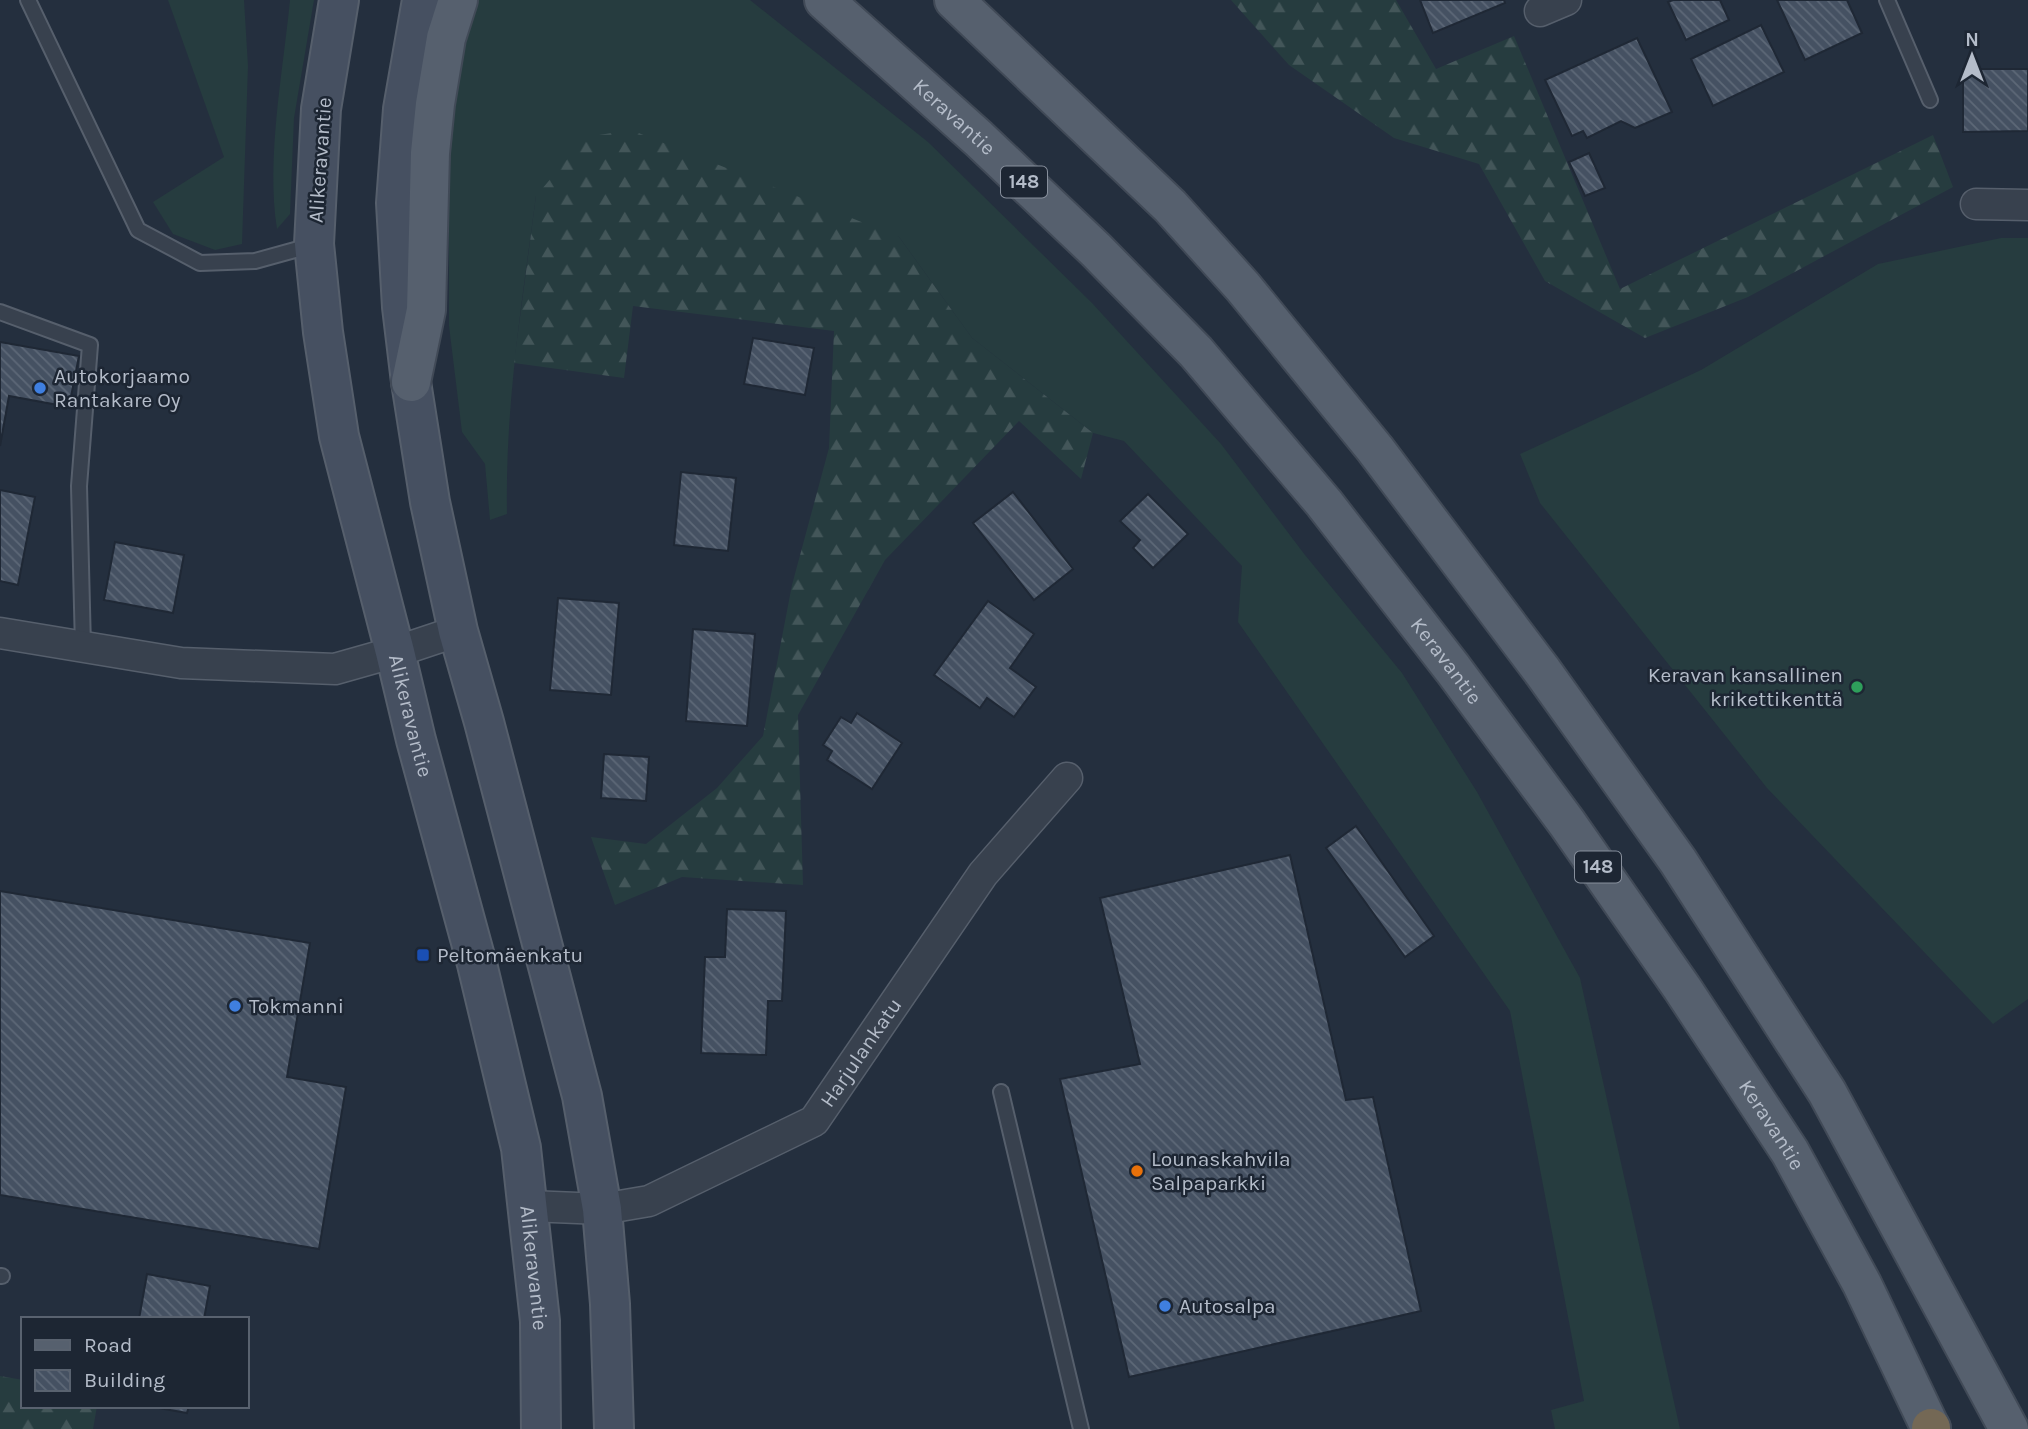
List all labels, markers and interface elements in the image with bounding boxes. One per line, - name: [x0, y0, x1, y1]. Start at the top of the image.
- north arrow: [1937, 21, 2007, 91]
- text: N: [1965, 29, 1979, 51]
- street label: Keravantie: [908, 74, 1000, 160]
- street label: Alikeravantie: [304, 96, 336, 224]
- road number: 148: [1001, 166, 1047, 198]
- place label: Autokorjaamo Rantakare Oy: [54, 364, 190, 412]
- marker: Autokorjaamo Rantakare Oy: [32, 380, 48, 396]
- street label: Keravantie: [1406, 613, 1487, 709]
- street label: Alikeravantie: [384, 652, 438, 780]
- place label: Keravan kansallinen krikettikenttä: [1648, 663, 1843, 711]
- marker: Keravan kansallinen krikettikenttä: [1849, 679, 1865, 695]
- road number: 148: [1575, 852, 1621, 882]
- place label: Peltomäenkatu: [437, 943, 583, 967]
- marker: Peltomäenkatu: [415, 947, 431, 963]
- place label: Tokmanni: [249, 994, 344, 1018]
- street label: Harjulankatu: [815, 994, 906, 1112]
- marker: Tokmanni: [227, 998, 243, 1014]
- street label: Keravantie: [1734, 1075, 1809, 1174]
- place label: Lounaskahvila Salpaparkki: [1151, 1147, 1291, 1195]
- marker: Lounaskahvila Salpaparkki: [1129, 1163, 1145, 1179]
- street label: Alikeravantie: [515, 1204, 552, 1331]
- place label: Autosalpa: [1179, 1294, 1275, 1318]
- marker: Autosalpa: [1157, 1298, 1173, 1314]
- legend: [21, 1317, 248, 1408]
- text: Road: [84, 1333, 132, 1357]
- text: Building: [84, 1368, 165, 1392]

